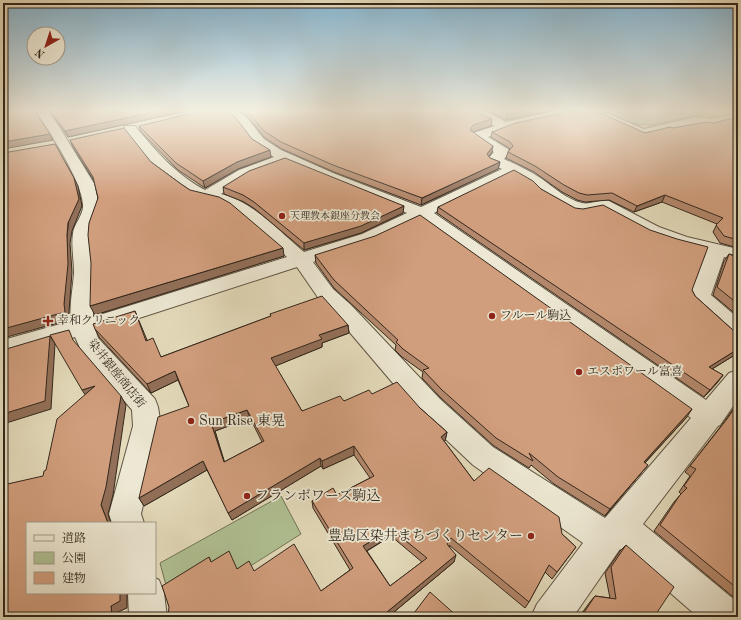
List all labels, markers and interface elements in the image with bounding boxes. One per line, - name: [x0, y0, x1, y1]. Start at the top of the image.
- north arrow: [26, 26, 66, 66]
- text: N: [33, 45, 47, 60]
- place label: 天理教本銀座分教会: [290, 210, 380, 221]
- marker: 天理教本銀座分教会: [277, 211, 287, 221]
- place label: フルール駒込: [500, 308, 571, 322]
- marker: フルール駒込: [487, 311, 497, 321]
- place label: 幸和クリニック: [57, 313, 140, 327]
- marker: 幸和クリニック: [42, 315, 54, 327]
- street label: 染井銀座商店街: [85, 336, 149, 411]
- place label: エスポワール富喜: [587, 364, 683, 378]
- marker: エスポワール富喜: [574, 367, 584, 377]
- place label: Sun Rise 東晃: [199, 413, 285, 428]
- marker: Sun Rise 東晃: [186, 416, 196, 426]
- place label: フランボワーズ駒込: [255, 488, 380, 503]
- marker: フランボワーズ駒込: [242, 491, 252, 501]
- legend: [26, 522, 156, 594]
- place label: 豊島区染井まちづくりセンター: [328, 528, 523, 543]
- text: 道路: [62, 531, 86, 545]
- marker: 豊島区染井まちづくりセンター: [526, 531, 536, 541]
- text: 公園: [62, 552, 86, 565]
- text: 建物: [62, 571, 86, 585]

